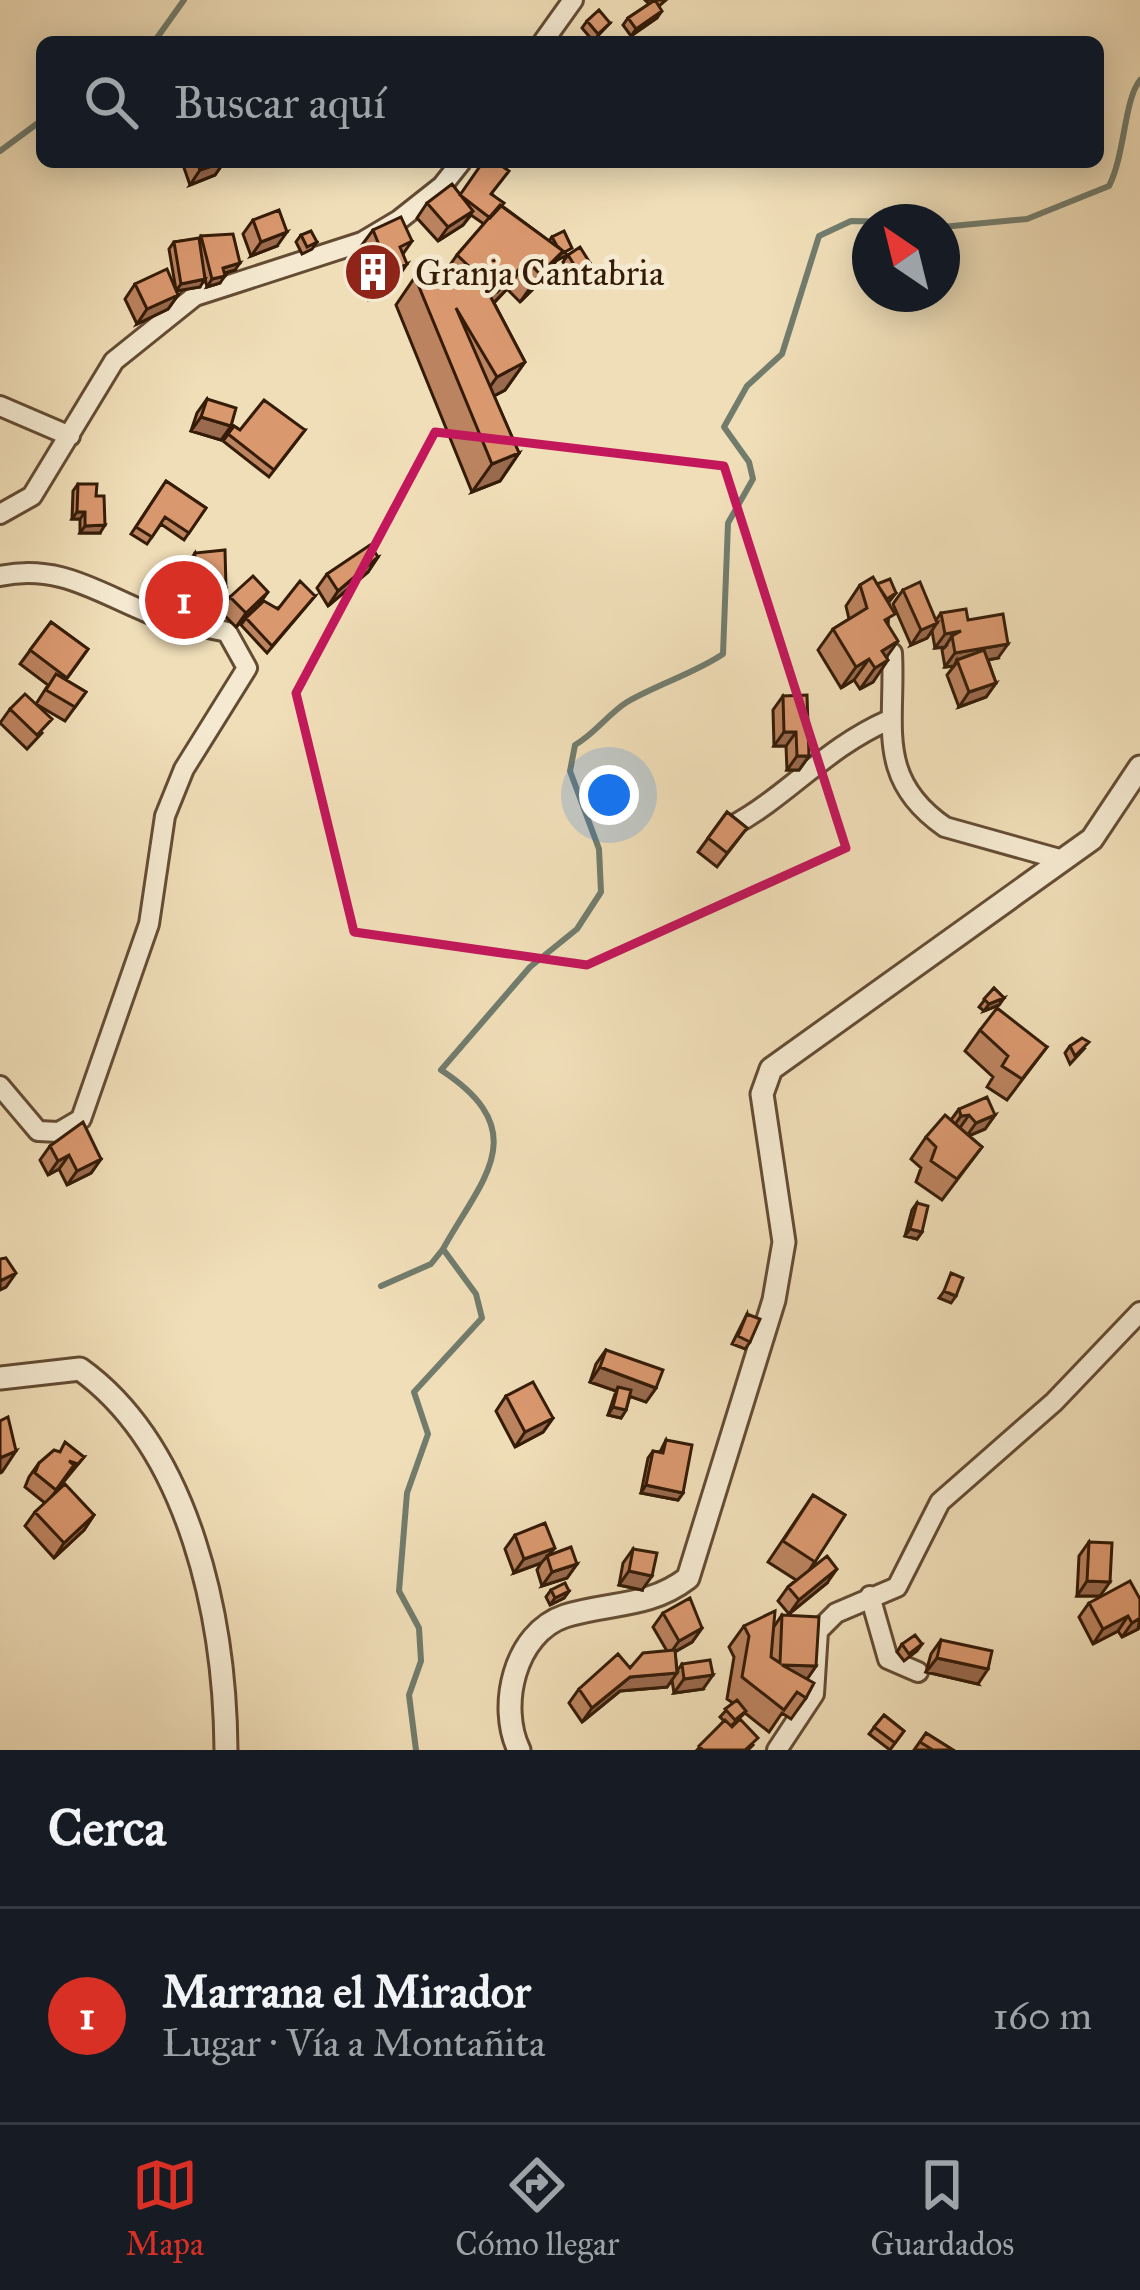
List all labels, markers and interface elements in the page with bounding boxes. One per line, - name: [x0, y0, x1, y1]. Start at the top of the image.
- search box: [36, 36, 1104, 168]
- icon: search: [78, 69, 144, 135]
- text: Buscar aquí: [174, 75, 386, 130]
- north arrow: [852, 204, 960, 312]
- building icon: Granja Cantabria: [342, 241, 404, 303]
- place label: Granja Cantabria: [415, 251, 665, 295]
- pin: 1: [145, 555, 223, 645]
- your location: [579, 765, 639, 825]
- text: Cerca: [48, 1797, 166, 1859]
- text: Marrana el Mirador: [162, 1964, 531, 2019]
- text: 1: [79, 1992, 95, 2040]
- text: 160 m: [993, 1992, 1092, 2040]
- text: Lugar · Vía a Montañita: [162, 2019, 545, 2067]
- tab: Mapa: [126, 2152, 204, 2264]
- tab: Cómo llegar: [455, 2152, 619, 2264]
- tab: Guardados: [871, 2152, 1014, 2264]

